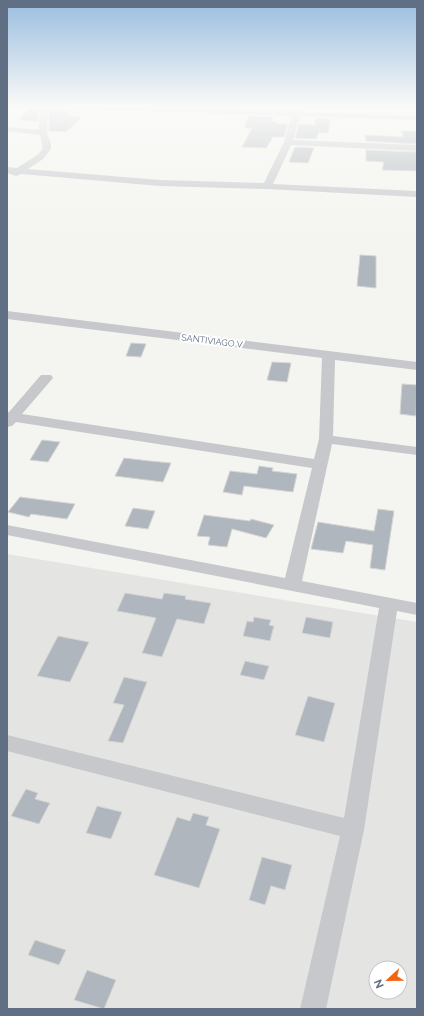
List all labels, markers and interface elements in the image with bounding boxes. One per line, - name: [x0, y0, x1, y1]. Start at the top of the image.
- street label: SANTIVIAGO V: [181, 332, 243, 350]
- north arrow: [368, 960, 408, 1000]
- text: N: [372, 977, 387, 990]

